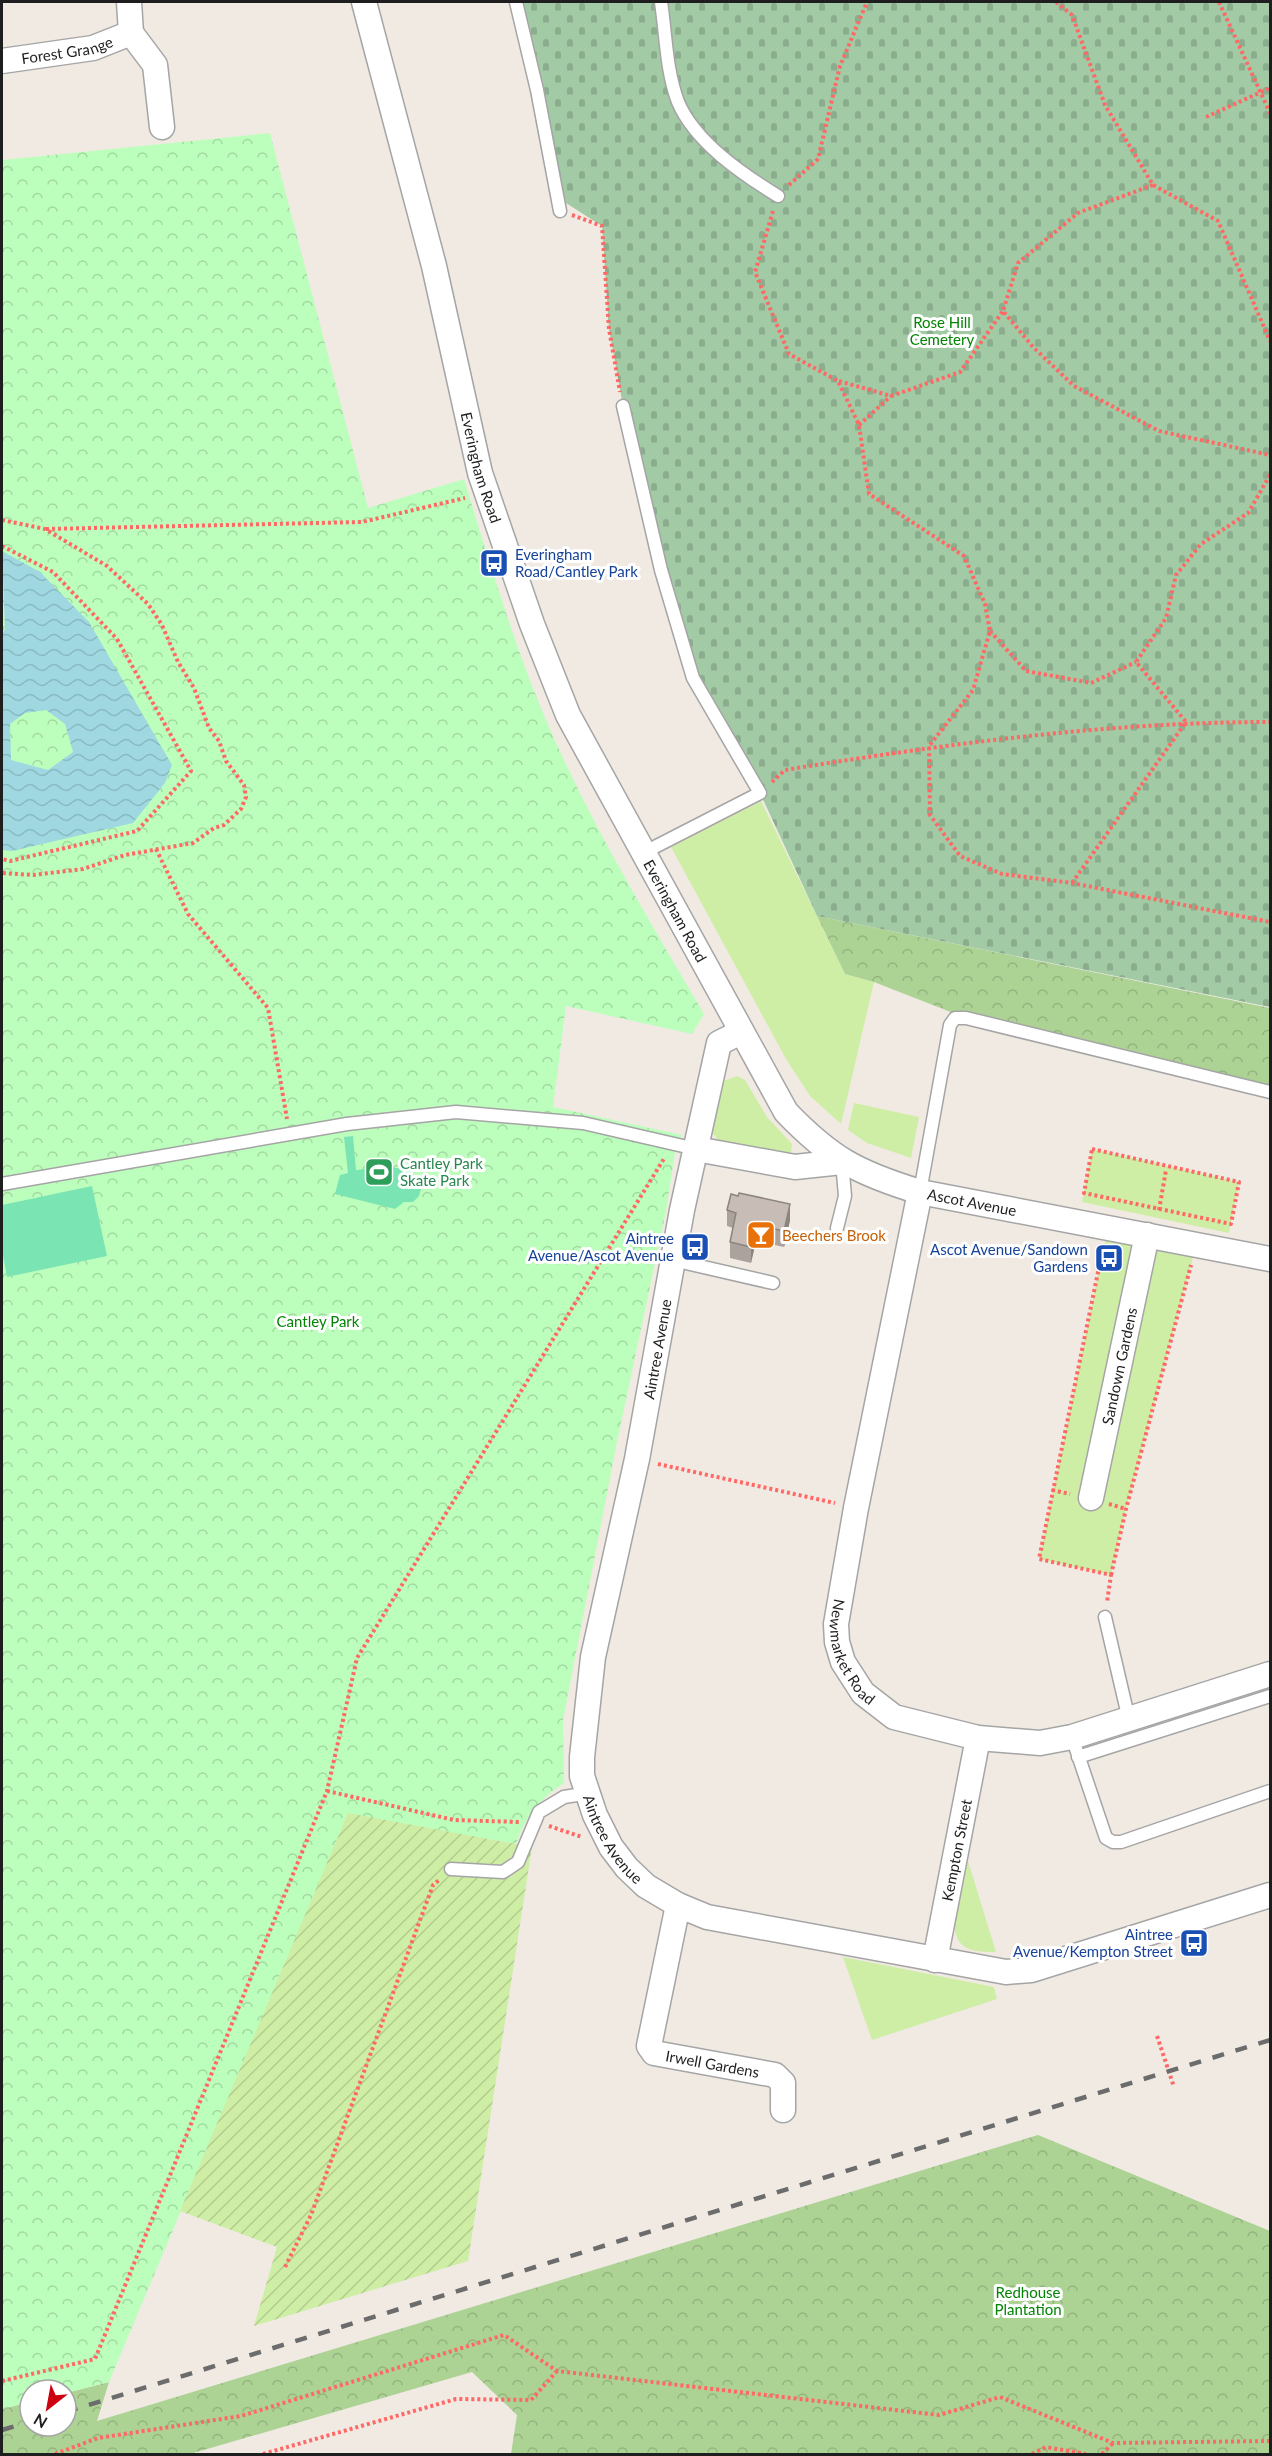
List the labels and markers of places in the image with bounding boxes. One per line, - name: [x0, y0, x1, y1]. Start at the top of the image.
- place label: Everingham Road/Cantley Park: [515, 545, 638, 580]
- bus stop icon: Everingham Road/Cantley Park: [478, 547, 510, 579]
- place label: Cantley Park Skate Park: [400, 1154, 483, 1189]
- sports icon: Cantley Park Skate Park: [363, 1156, 395, 1188]
- bar icon: Beechers Brook: [745, 1219, 777, 1251]
- place label: Beechers Brook: [782, 1226, 886, 1244]
- place label: Aintree Avenue/Ascot Avenue: [528, 1229, 674, 1264]
- bus stop icon: Aintree Avenue/Ascot Avenue: [679, 1231, 711, 1263]
- place label: Ascot Avenue/Sandown Gardens: [930, 1240, 1088, 1275]
- bus stop icon: Ascot Avenue/Sandown Gardens: [1093, 1242, 1125, 1274]
- place label: Aintree Avenue/Kempton Street: [1013, 1925, 1174, 1960]
- bus stop icon: Aintree Avenue/Kempton Street: [1178, 1927, 1210, 1959]

